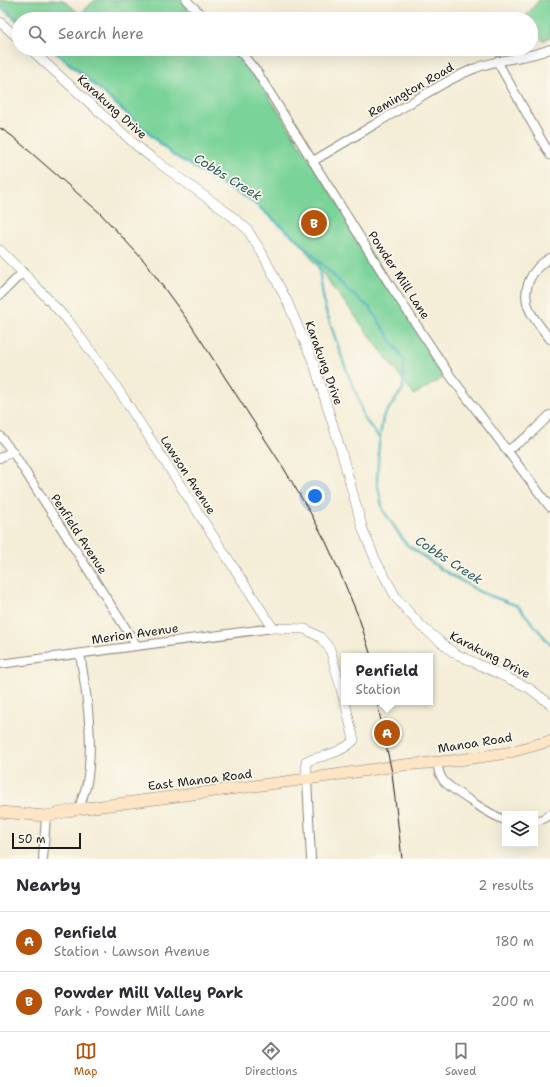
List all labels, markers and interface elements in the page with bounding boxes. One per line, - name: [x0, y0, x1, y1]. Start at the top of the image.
- search box: [12, 12, 538, 56]
- icon: search: [26, 23, 48, 45]
- text: Search here: [58, 24, 144, 44]
- street label: Remington Road: [365, 59, 457, 121]
- street label: Karakung Drive: [74, 71, 150, 143]
- water label: Cobbs Creek: [191, 149, 266, 205]
- pin: B: [301, 208, 327, 238]
- street label: Powder Mill Lane: [365, 228, 434, 322]
- street label: Karakung Drive: [301, 319, 347, 408]
- street label: Lawson Avenue: [157, 433, 219, 518]
- your location: [305, 486, 325, 506]
- street label: Penfield Avenue: [47, 491, 111, 577]
- water label: Cobbs Creek: [412, 532, 486, 588]
- street label: Merion Avenue: [91, 620, 180, 648]
- street label: Karakung Drive: [447, 628, 533, 682]
- popup: [341, 653, 433, 705]
- text: Penfield: [356, 661, 418, 681]
- text: Station: [356, 681, 401, 698]
- pin: A: [374, 718, 400, 748]
- street label: Manoa Road: [437, 729, 514, 757]
- street label: East Manoa Road: [147, 766, 253, 794]
- map controls: [502, 811, 538, 847]
- button: layers: [502, 811, 538, 847]
- scale bar: [12, 831, 81, 850]
- text: 50 m: [18, 832, 46, 847]
- text: Nearby: [16, 874, 81, 896]
- text: 2 results: [478, 877, 534, 894]
- text: Penfield: [54, 923, 117, 943]
- text: A: [24, 933, 34, 950]
- text: 180 m: [495, 933, 534, 950]
- text: Station · Lawson Avenue: [54, 943, 210, 960]
- text: Powder Mill Valley Park: [54, 983, 243, 1003]
- text: B: [25, 993, 33, 1010]
- text: 200 m: [492, 993, 534, 1010]
- text: Park · Powder Mill Lane: [54, 1003, 205, 1020]
- tab: Map: [74, 1040, 97, 1079]
- tab: Directions: [245, 1040, 297, 1079]
- tab: Saved: [445, 1040, 476, 1079]

